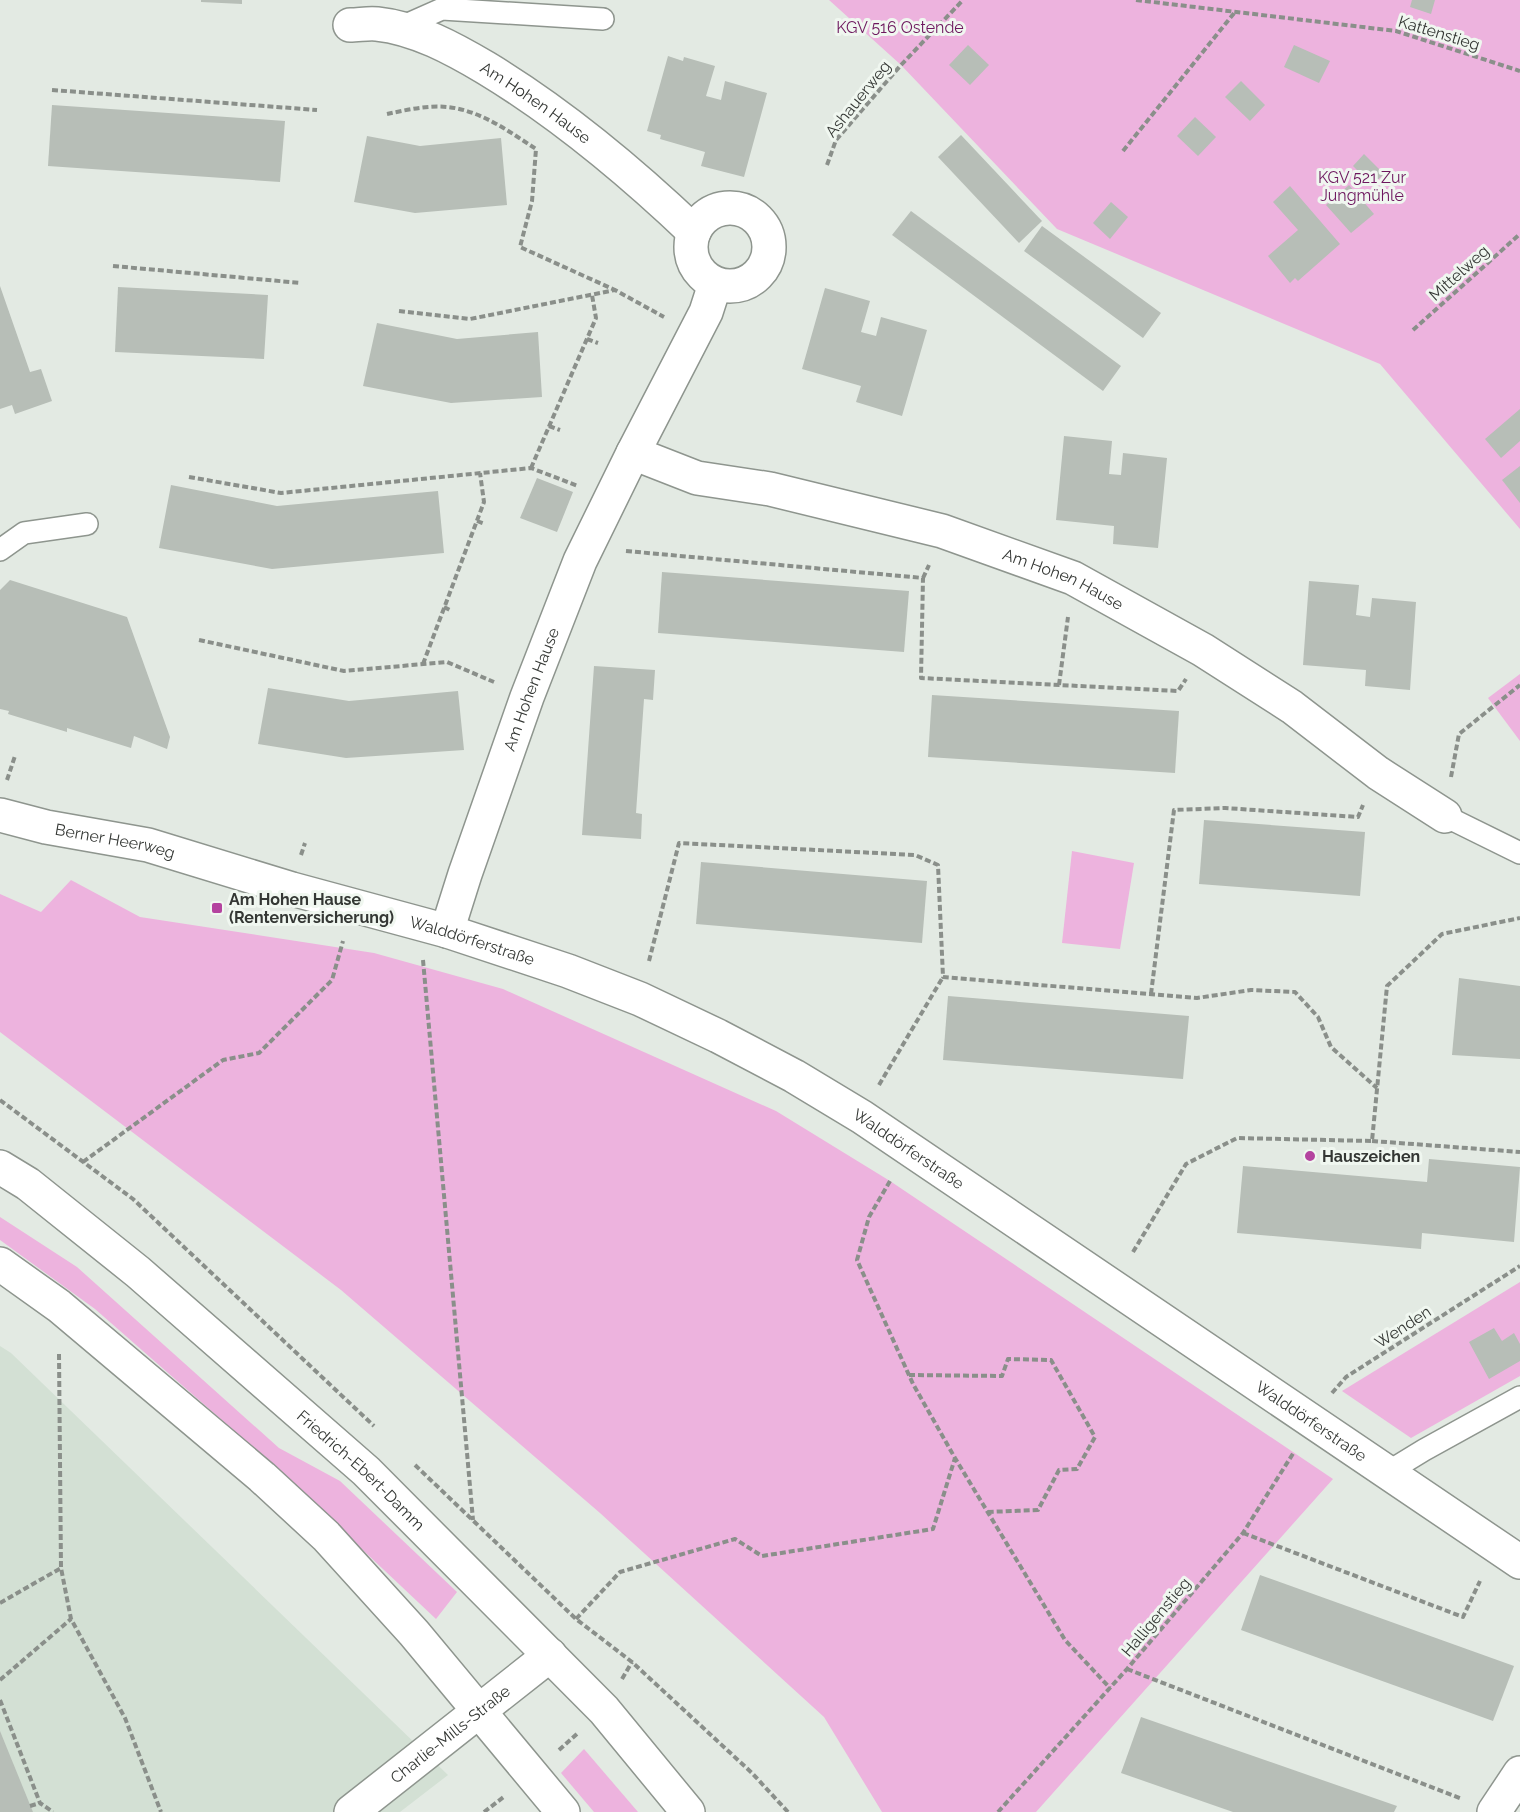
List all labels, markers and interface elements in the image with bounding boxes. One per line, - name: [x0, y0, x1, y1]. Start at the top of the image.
- street label: Kattenstieg: [1396, 12, 1482, 54]
- park label: KGV 516 Ostende: [836, 18, 964, 37]
- street label: Ashauerweg: [821, 57, 895, 141]
- street label: Am Hohen Hause: [477, 58, 595, 147]
- park label: KGV 521 Zur Jungmühle: [1318, 168, 1406, 205]
- street label: Mittelweg: [1425, 241, 1493, 305]
- street label: Am Hohen Hause: [1000, 544, 1127, 614]
- street label: Am Hohen Hause: [499, 625, 563, 753]
- street label: Berner Heerweg: [54, 819, 177, 862]
- place label: Am Hohen Hause (Rentenversicherung): [229, 890, 394, 927]
- marker: Am Hohen Hause (Rentenversicherung): [210, 901, 224, 915]
- street label: Walddörferstraße: [408, 912, 537, 969]
- street label: Walddörferstraße: [850, 1104, 968, 1193]
- place label: Hauszeichen: [1322, 1147, 1420, 1166]
- marker: Hauszeichen: [1303, 1149, 1317, 1163]
- street label: Wenden: [1371, 1302, 1435, 1352]
- street label: Walddörferstraße: [1252, 1377, 1370, 1465]
- street label: Friedrich-Ebert-Damm: [293, 1406, 429, 1534]
- street label: Halligenstieg: [1118, 1574, 1194, 1660]
- street label: Charlie-Mills-Straße: [386, 1681, 514, 1787]

